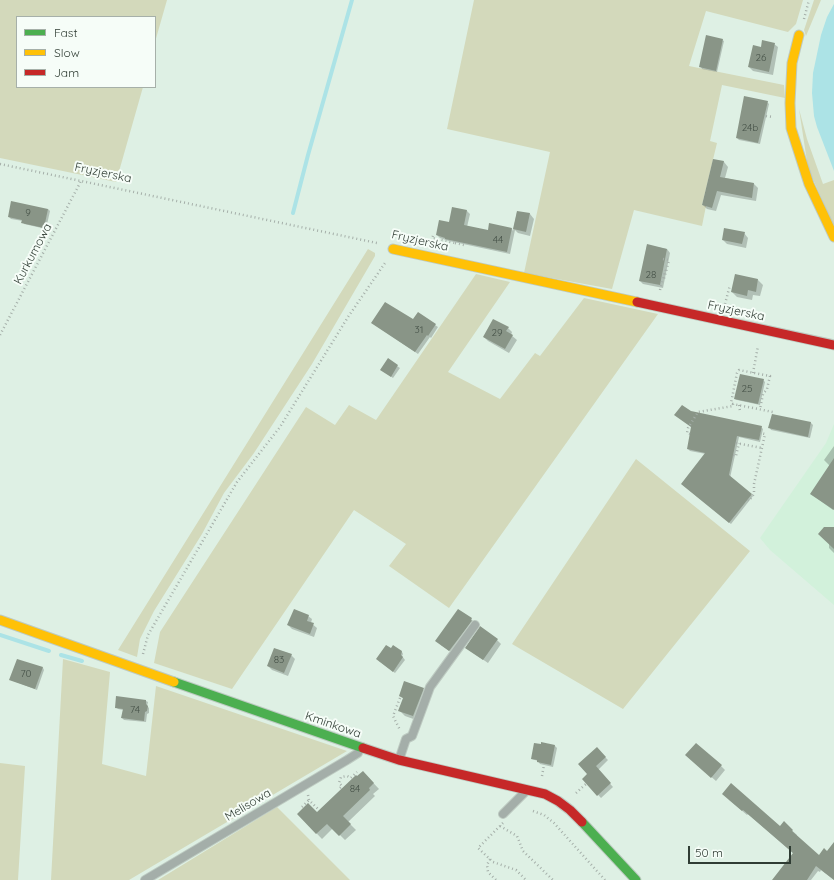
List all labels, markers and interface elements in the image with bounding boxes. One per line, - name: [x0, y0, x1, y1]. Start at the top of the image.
- legend: [16, 16, 156, 88]
- text: Fast: [54, 25, 78, 40]
- text: Slow: [54, 45, 80, 60]
- house number: 26: [756, 52, 766, 64]
- text: Jam: [54, 65, 79, 80]
- house number: 24b: [742, 122, 758, 134]
- street label: Fryzjerska: [73, 160, 133, 186]
- house number: 9: [25, 207, 31, 219]
- street label: Kurkumowa: [11, 221, 55, 287]
- street label: Fryzjerska: [390, 227, 450, 255]
- house number: 44: [493, 234, 503, 246]
- house number: 28: [646, 269, 656, 281]
- street label: Fryzjerska: [706, 298, 766, 324]
- house number: 31: [415, 324, 423, 336]
- house number: 29: [491, 327, 503, 339]
- house number: 25: [742, 383, 752, 395]
- house number: 83: [274, 654, 284, 666]
- house number: 70: [20, 668, 32, 680]
- house number: 74: [130, 704, 140, 716]
- street label: Kminkowa: [303, 709, 363, 741]
- house number: 84: [350, 783, 360, 795]
- street label: Melisowa: [222, 786, 274, 824]
- scale bar: [690, 838, 793, 864]
- text: 50 m: [695, 845, 723, 860]

